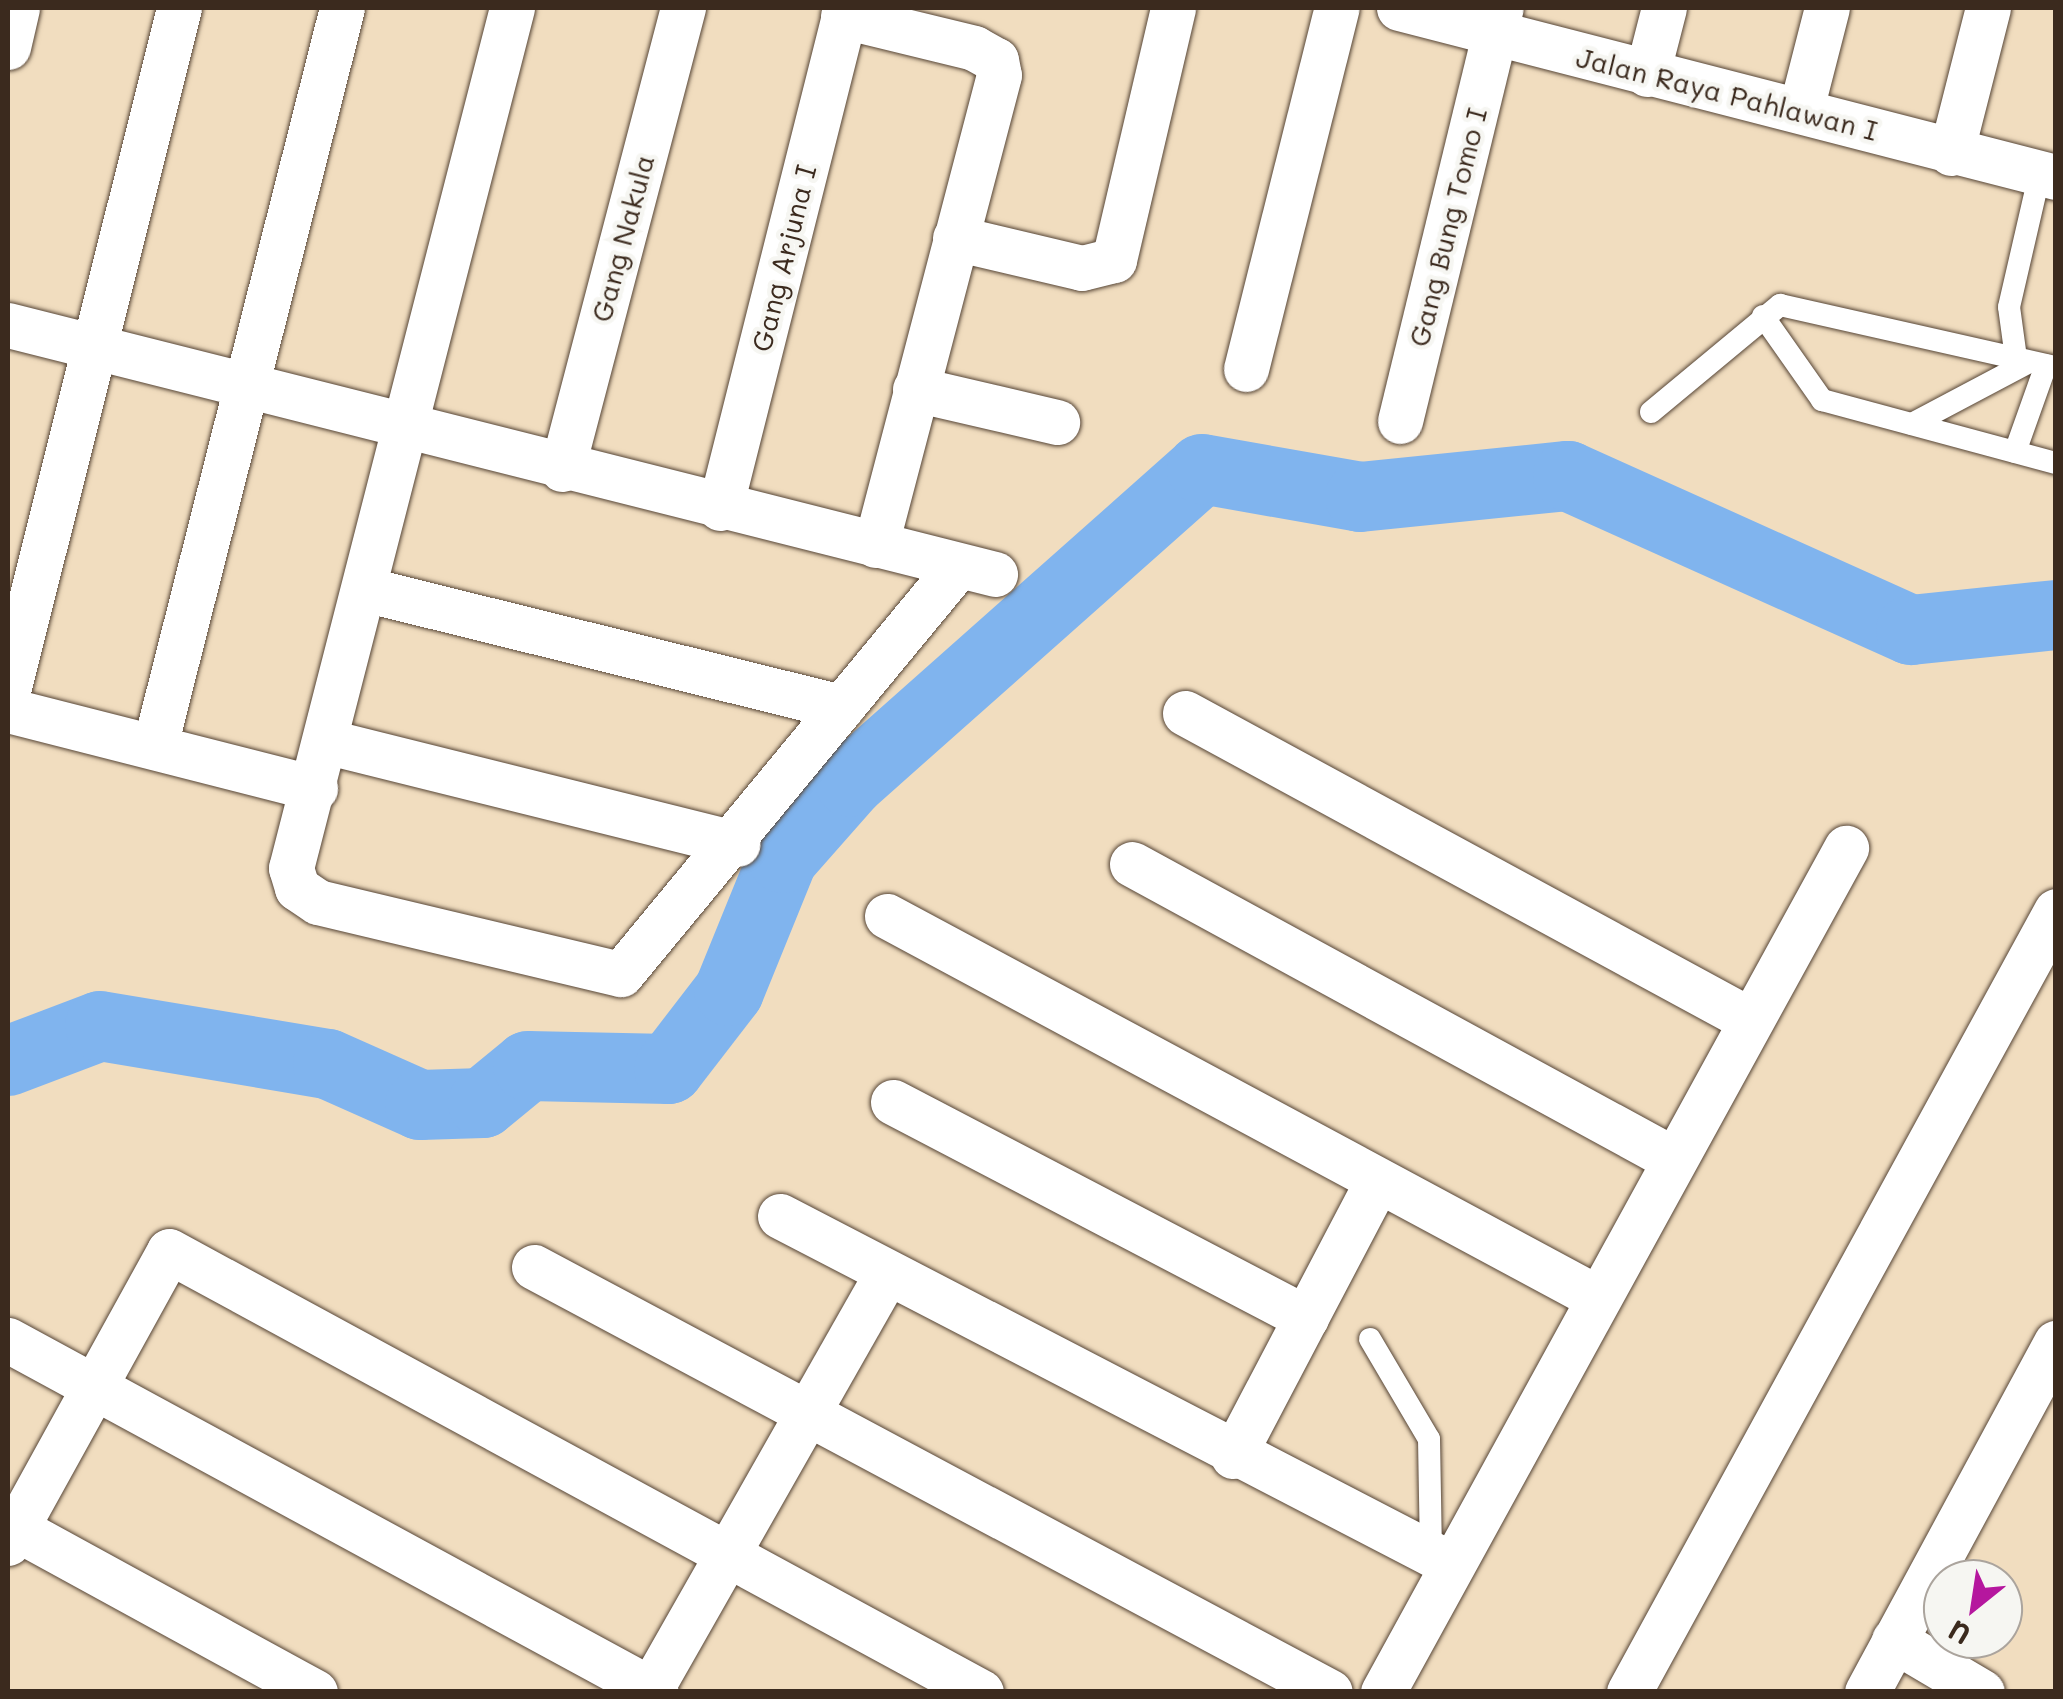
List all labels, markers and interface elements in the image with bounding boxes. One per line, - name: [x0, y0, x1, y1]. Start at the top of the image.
- street label: Jalan Raya Pahlawan I: [1573, 39, 1881, 147]
- street label: Gang Bung Tomo I: [1401, 104, 1493, 350]
- street label: Gang Nakula: [584, 151, 660, 325]
- street label: Gang Arjuna I: [744, 161, 822, 355]
- north arrow: [1923, 1559, 2023, 1659]
- text: U: [1941, 1613, 1977, 1654]

